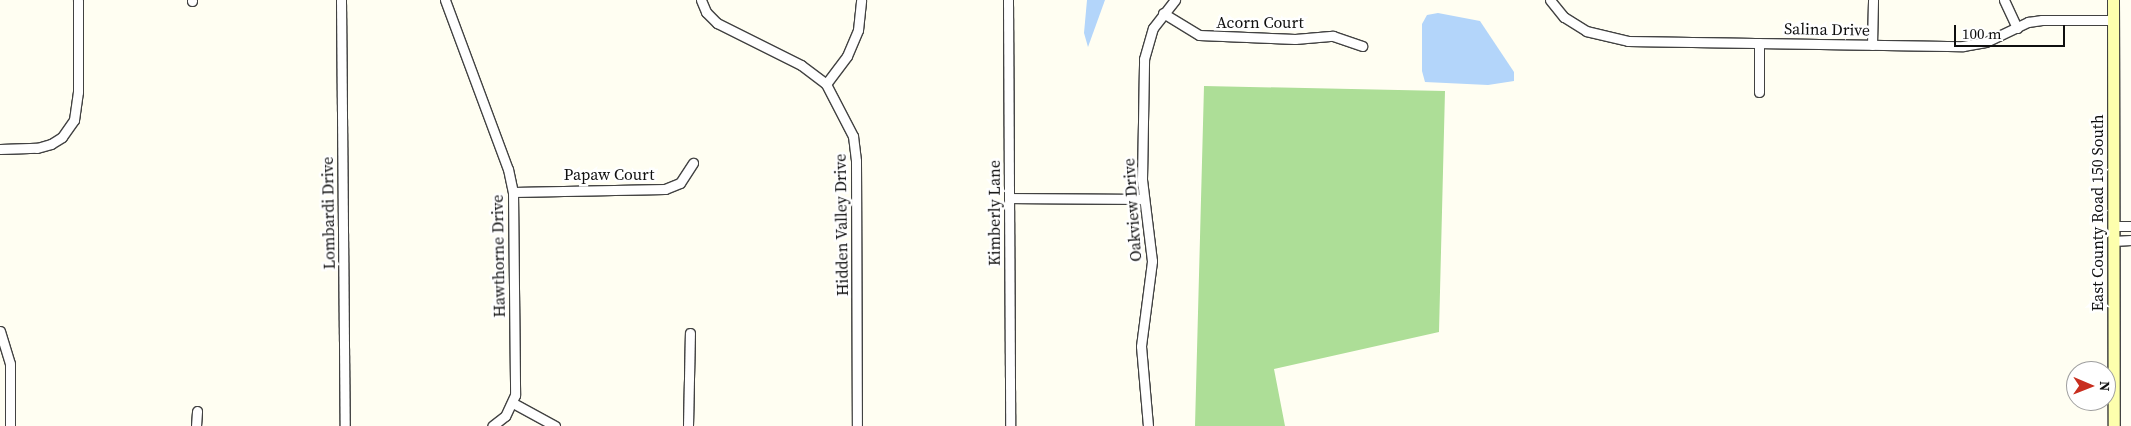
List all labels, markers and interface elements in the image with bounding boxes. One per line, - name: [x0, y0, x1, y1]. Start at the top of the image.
- street label: Acorn Court: [1216, 12, 1304, 32]
- scale bar: [1956, 15, 2067, 47]
- street label: Salina Drive: [1784, 19, 1870, 39]
- text: 100 m: [1962, 23, 2002, 44]
- street label: East County Road 150 South: [2087, 114, 2107, 312]
- street label: Hidden Valley Drive: [830, 153, 852, 297]
- street label: Lombardi Drive: [317, 156, 339, 270]
- street label: Oakview Drive: [1119, 158, 1145, 262]
- street label: Kimberly Lane: [984, 160, 1004, 266]
- street label: Papaw Court: [564, 164, 654, 184]
- street label: Hawthorne Drive: [487, 194, 509, 318]
- north arrow: [2066, 361, 2116, 411]
- text: N: [2095, 381, 2115, 392]

